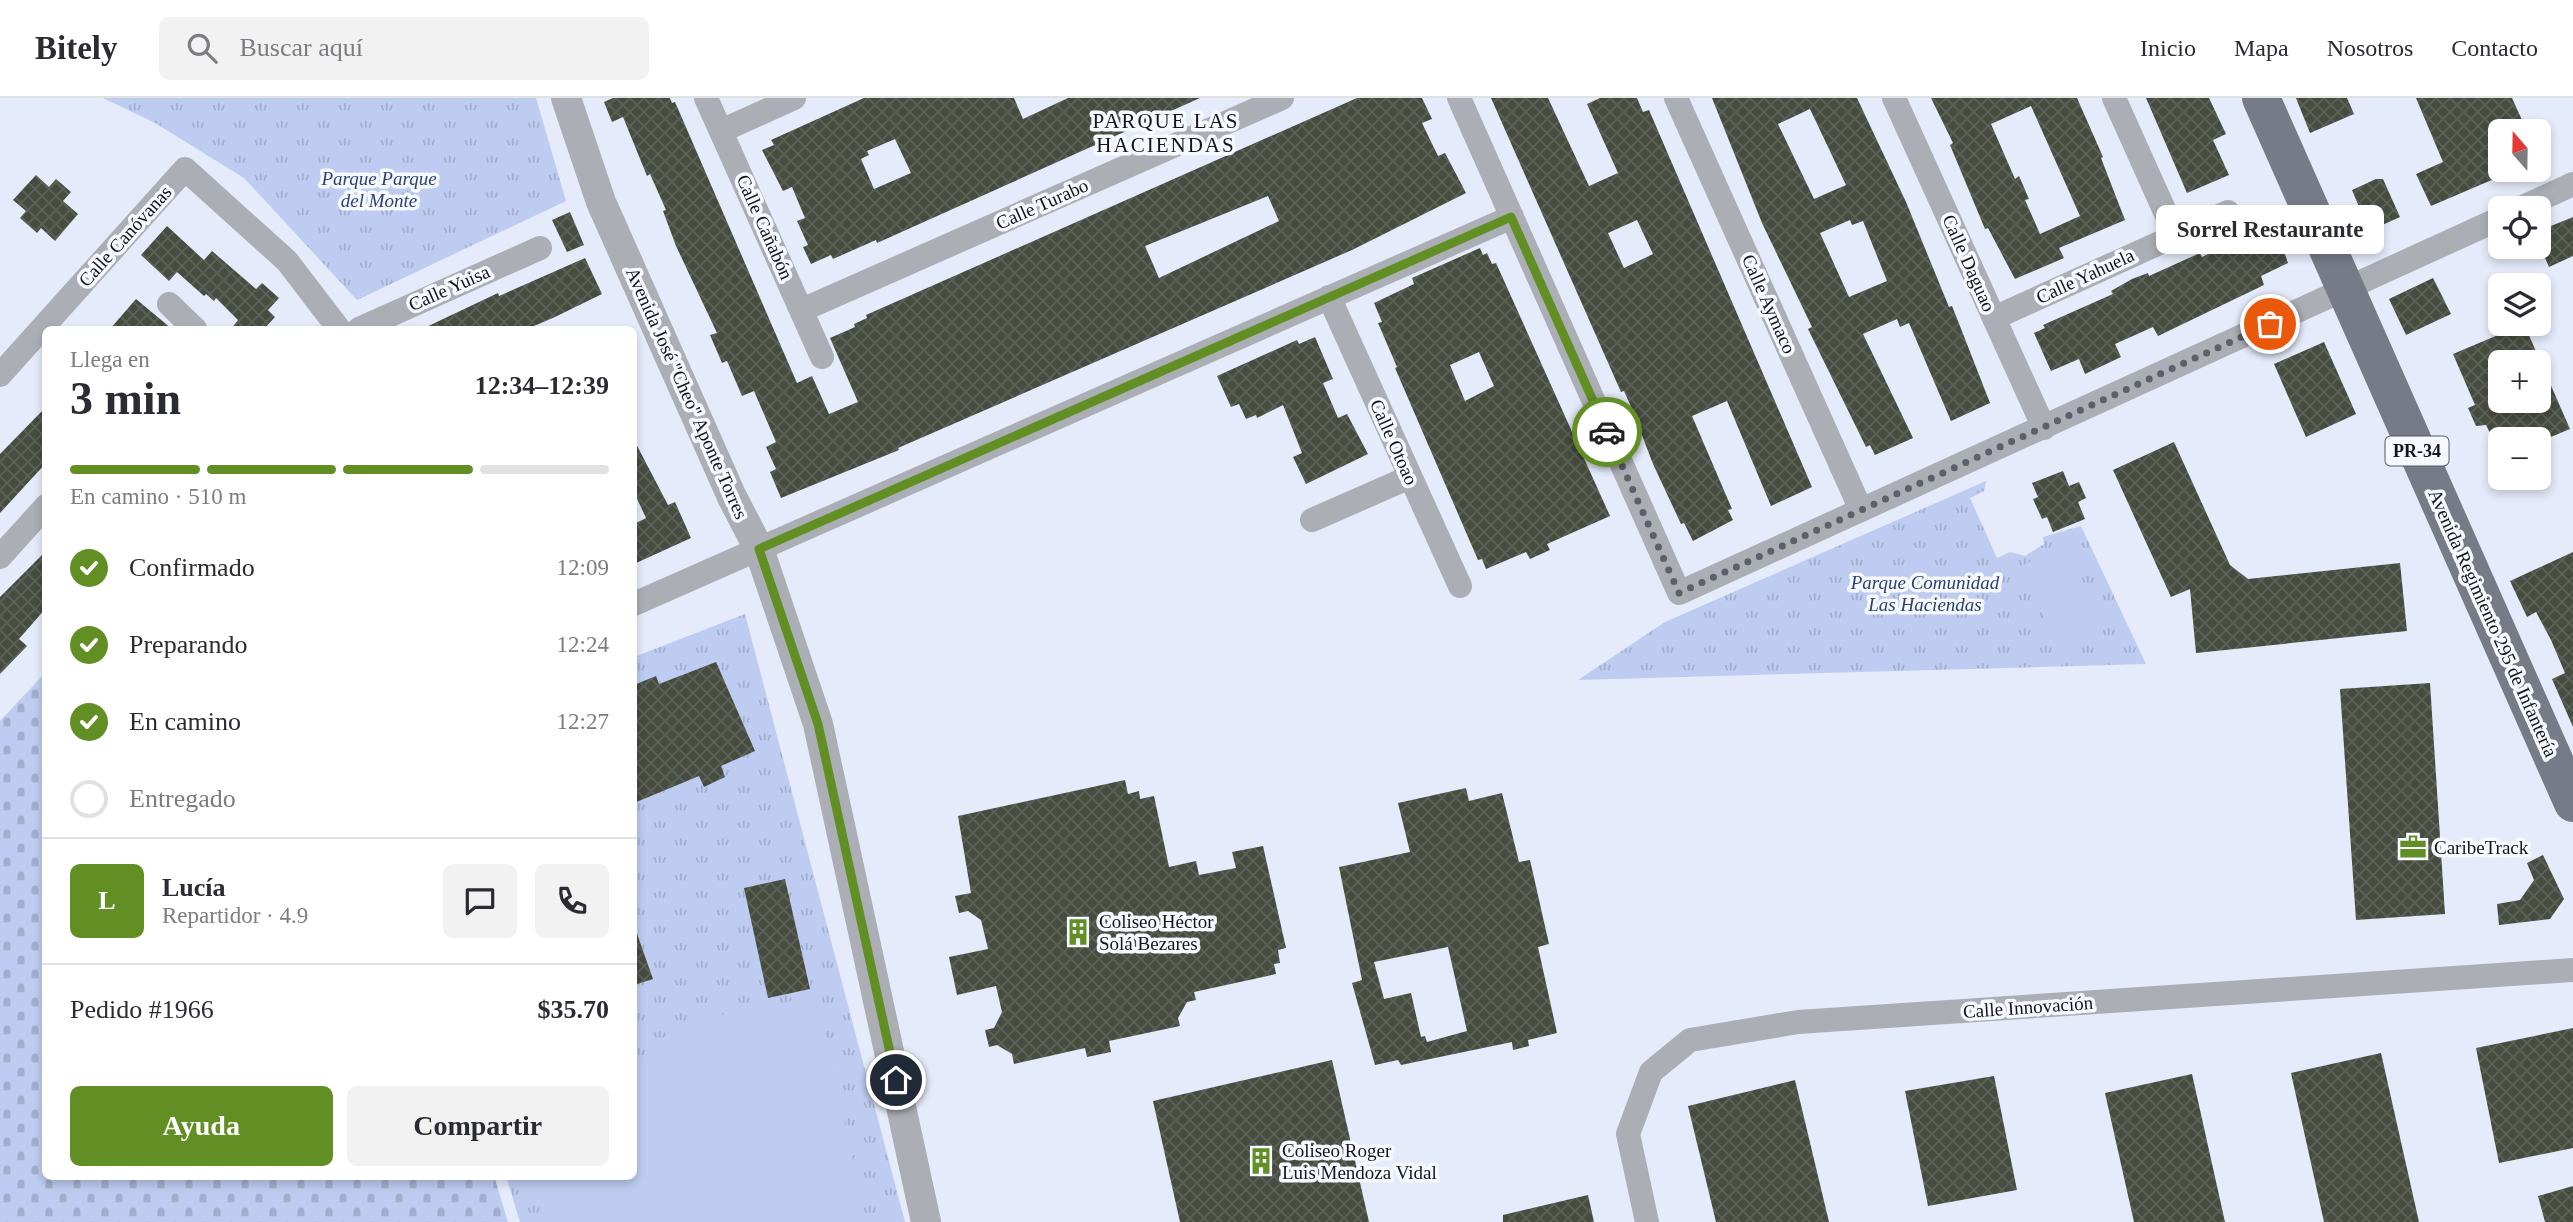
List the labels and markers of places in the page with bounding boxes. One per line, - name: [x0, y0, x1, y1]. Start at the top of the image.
- callout: Sorrel Restaurante: [2156, 205, 2384, 254]
- pin: [2240, 294, 2300, 354]
- office icon: CaribeTrack: [2398, 832, 2428, 862]
- place label: CaribeTrack: [2434, 837, 2529, 858]
- place label: Coliseo Héctor Solá Bezares: [1099, 911, 1214, 954]
- building icon: Coliseo Héctor Solá Bezares: [1063, 917, 1093, 947]
- pin: [866, 1050, 926, 1110]
- place label: Coliseo Roger Luis Mendoza Vidal: [1282, 1140, 1437, 1183]
- building icon: Coliseo Roger Luis Mendoza Vidal: [1246, 1146, 1276, 1176]

